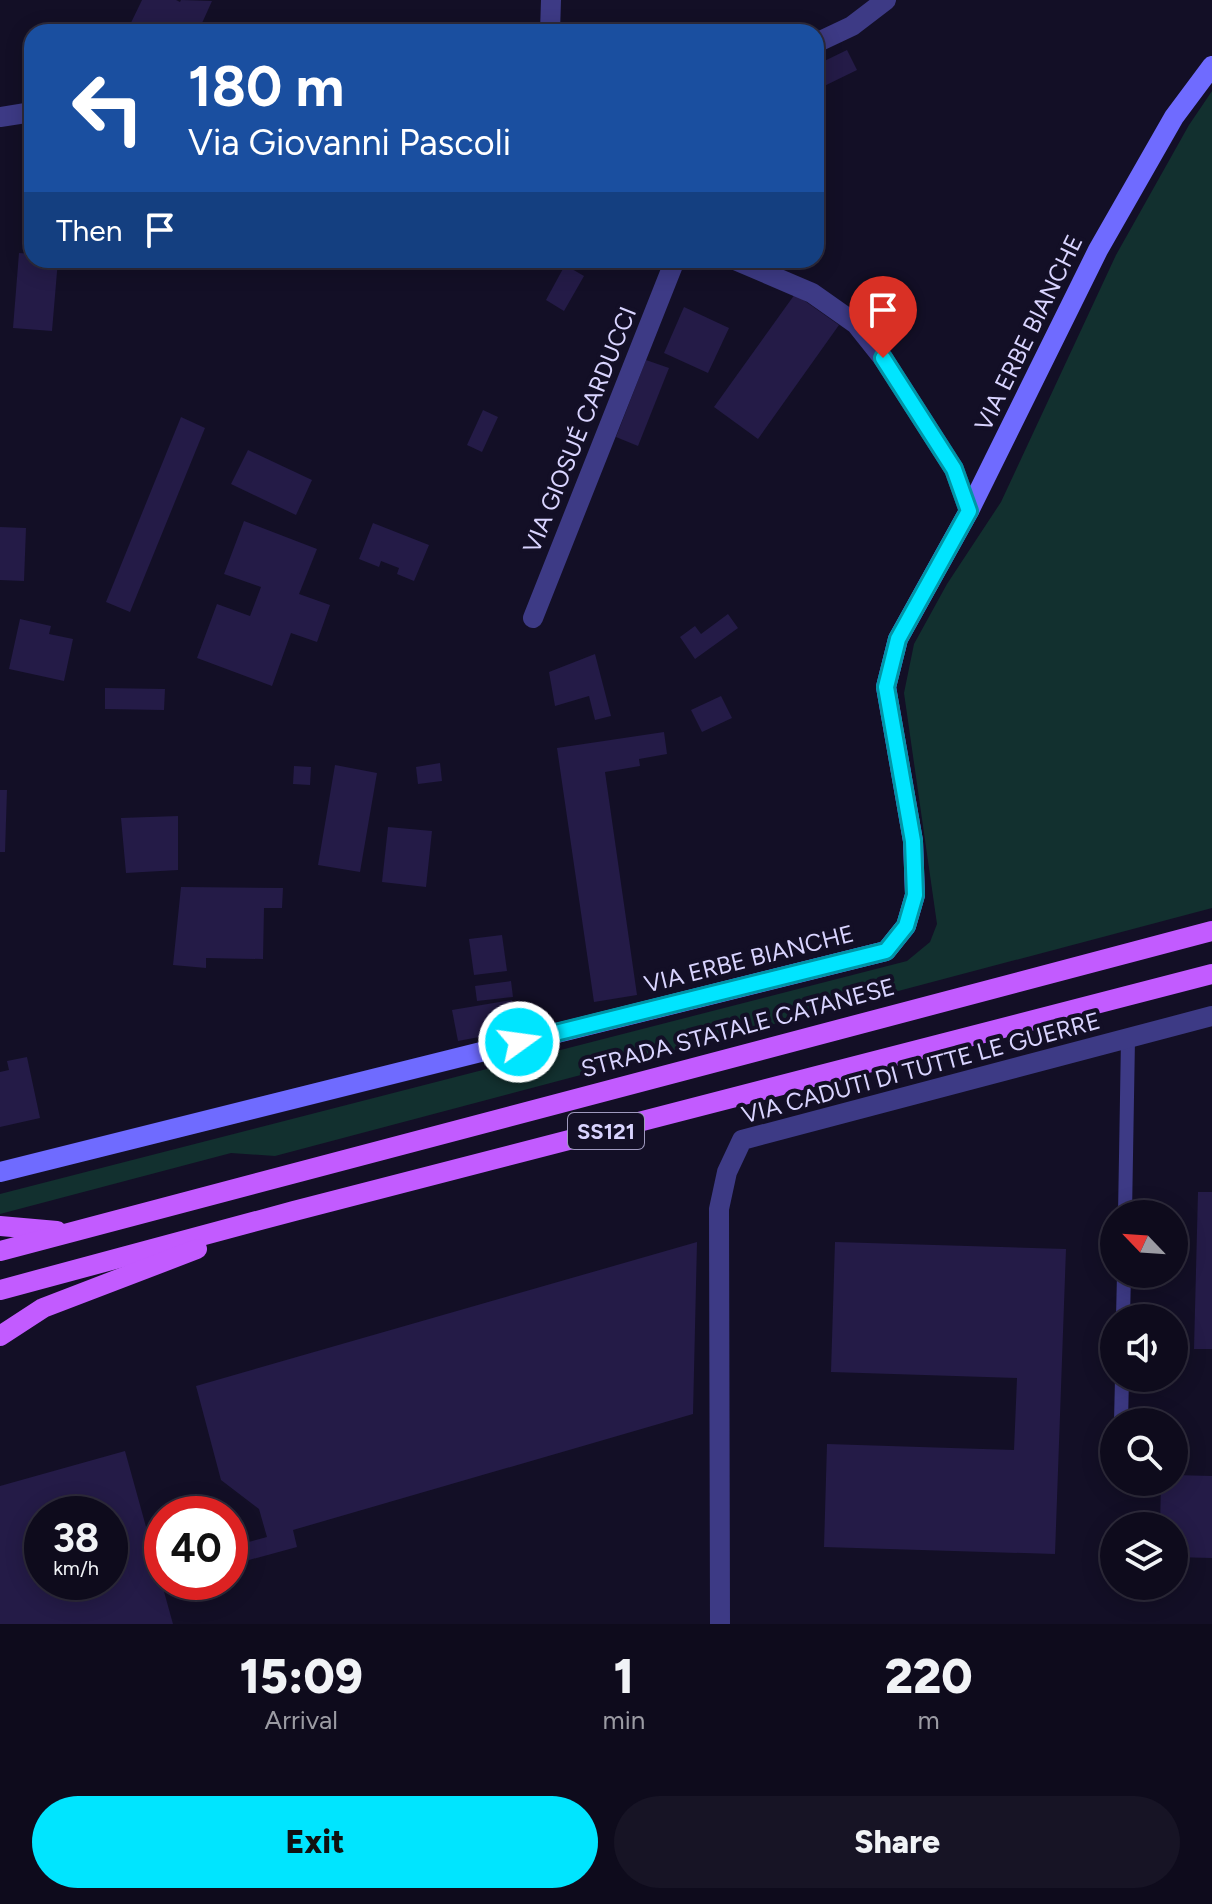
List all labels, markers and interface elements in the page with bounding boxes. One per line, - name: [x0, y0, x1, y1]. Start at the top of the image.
- text: 180 m: [188, 53, 344, 120]
- icon: left: [56, 56, 160, 160]
- text: Via Giovanni Pascoli: [188, 121, 511, 164]
- icon: arrive: [138, 208, 182, 252]
- text: Then: [56, 212, 122, 249]
- street label: VIA ERBE BIANCHE: [968, 230, 1089, 436]
- pin: [849, 276, 917, 358]
- icon: arrive: [861, 288, 905, 332]
- street label: VIA GIOSUÉ CARDUCCI: [517, 302, 642, 557]
- street label: VIA ERBE BIANCHE: [641, 918, 857, 999]
- street label: STRADA STATALE CATANESE: [578, 972, 898, 1083]
- position arrow: [477, 1000, 561, 1084]
- street label: VIA CADUTI DI TUTTE LE GUERRE: [739, 1006, 1103, 1129]
- road number: SS121: [568, 1113, 644, 1149]
- north arrow: [1100, 1200, 1188, 1288]
- map controls: [1100, 1200, 1188, 1600]
- button: sound: [1100, 1304, 1188, 1392]
- button: search: [1100, 1408, 1188, 1496]
- speed limit sign: 40: [144, 1496, 248, 1600]
- button: layers: [1100, 1512, 1188, 1600]
- text: 38: [53, 1514, 99, 1562]
- text: km/h: [53, 1556, 99, 1580]
- text: 15:09: [240, 1647, 363, 1705]
- text: 1: [614, 1647, 634, 1705]
- text: 220: [885, 1647, 972, 1705]
- text: Arrival: [265, 1704, 338, 1736]
- text: min: [603, 1704, 645, 1736]
- text: m: [917, 1704, 940, 1736]
- button: Exit: [32, 1796, 598, 1888]
- button: Share: [614, 1796, 1180, 1888]

